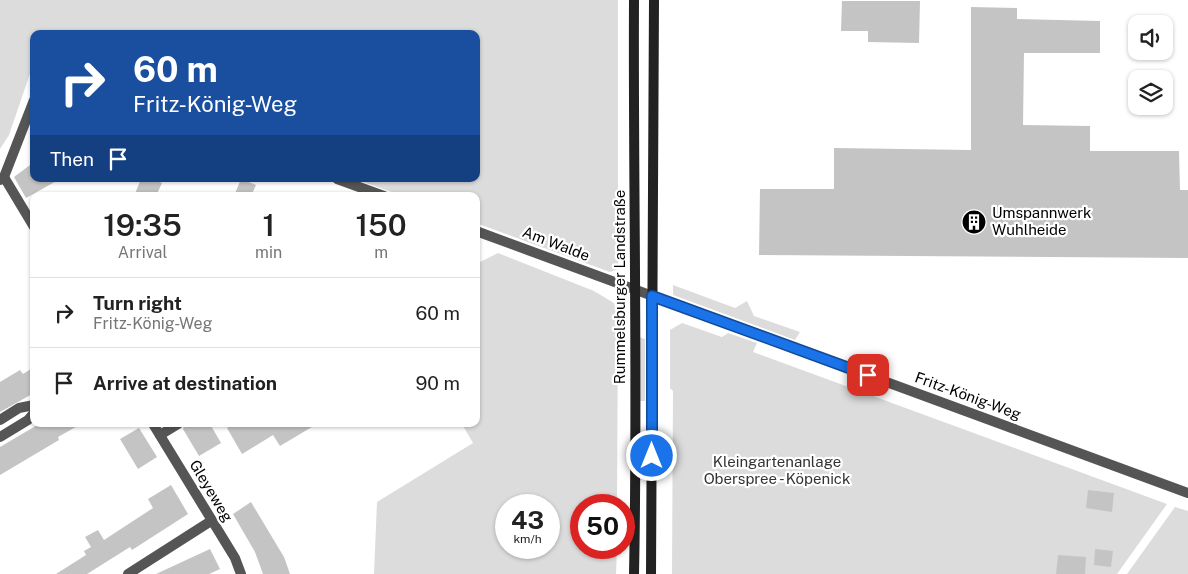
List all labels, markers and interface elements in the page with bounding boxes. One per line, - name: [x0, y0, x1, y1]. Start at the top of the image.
- map controls: [1128, 15, 1173, 115]
- button: sound: [1128, 15, 1173, 60]
- text: 60 m: [133, 49, 218, 90]
- icon: right: [50, 50, 115, 115]
- button: layers: [1128, 70, 1173, 115]
- text: Fritz-König-Weg: [133, 91, 297, 117]
- icon: arrive: [104, 145, 132, 173]
- text: Then: [50, 148, 94, 170]
- street label: Rummelsburger Landstraße: [611, 190, 628, 384]
- place label: Umspannwerk Wuhlheide: [992, 204, 1092, 238]
- text: 19:35: [103, 207, 182, 243]
- text: 1: [262, 207, 275, 243]
- text: 150: [356, 207, 407, 243]
- building icon: Umspannwerk Wuhlheide: [961, 209, 987, 235]
- street label: Am Walde: [520, 223, 592, 264]
- text: Arrival: [118, 243, 167, 262]
- text: min: [255, 243, 282, 262]
- text: m: [374, 243, 388, 262]
- text: Turn right: [93, 292, 182, 314]
- icon: right: [50, 299, 78, 327]
- text: 60 m: [416, 302, 460, 324]
- text: Fritz-König-Weg: [93, 314, 212, 333]
- pin: [847, 354, 889, 396]
- icon: arrive: [854, 361, 882, 389]
- street label: Fritz-König-Weg: [913, 368, 1024, 423]
- icon: arrive: [50, 369, 78, 397]
- text: Arrive at destination: [93, 372, 277, 394]
- text: 90 m: [416, 372, 460, 394]
- position arrow: [625, 429, 677, 481]
- park label: Kleingartenanlage Oberspree - Köpenick: [704, 453, 850, 487]
- street label: Gleyeweg: [186, 457, 237, 525]
- speed limit sign: 50: [570, 494, 635, 559]
- text: 43: [511, 505, 544, 535]
- text: km/h: [513, 532, 542, 546]

